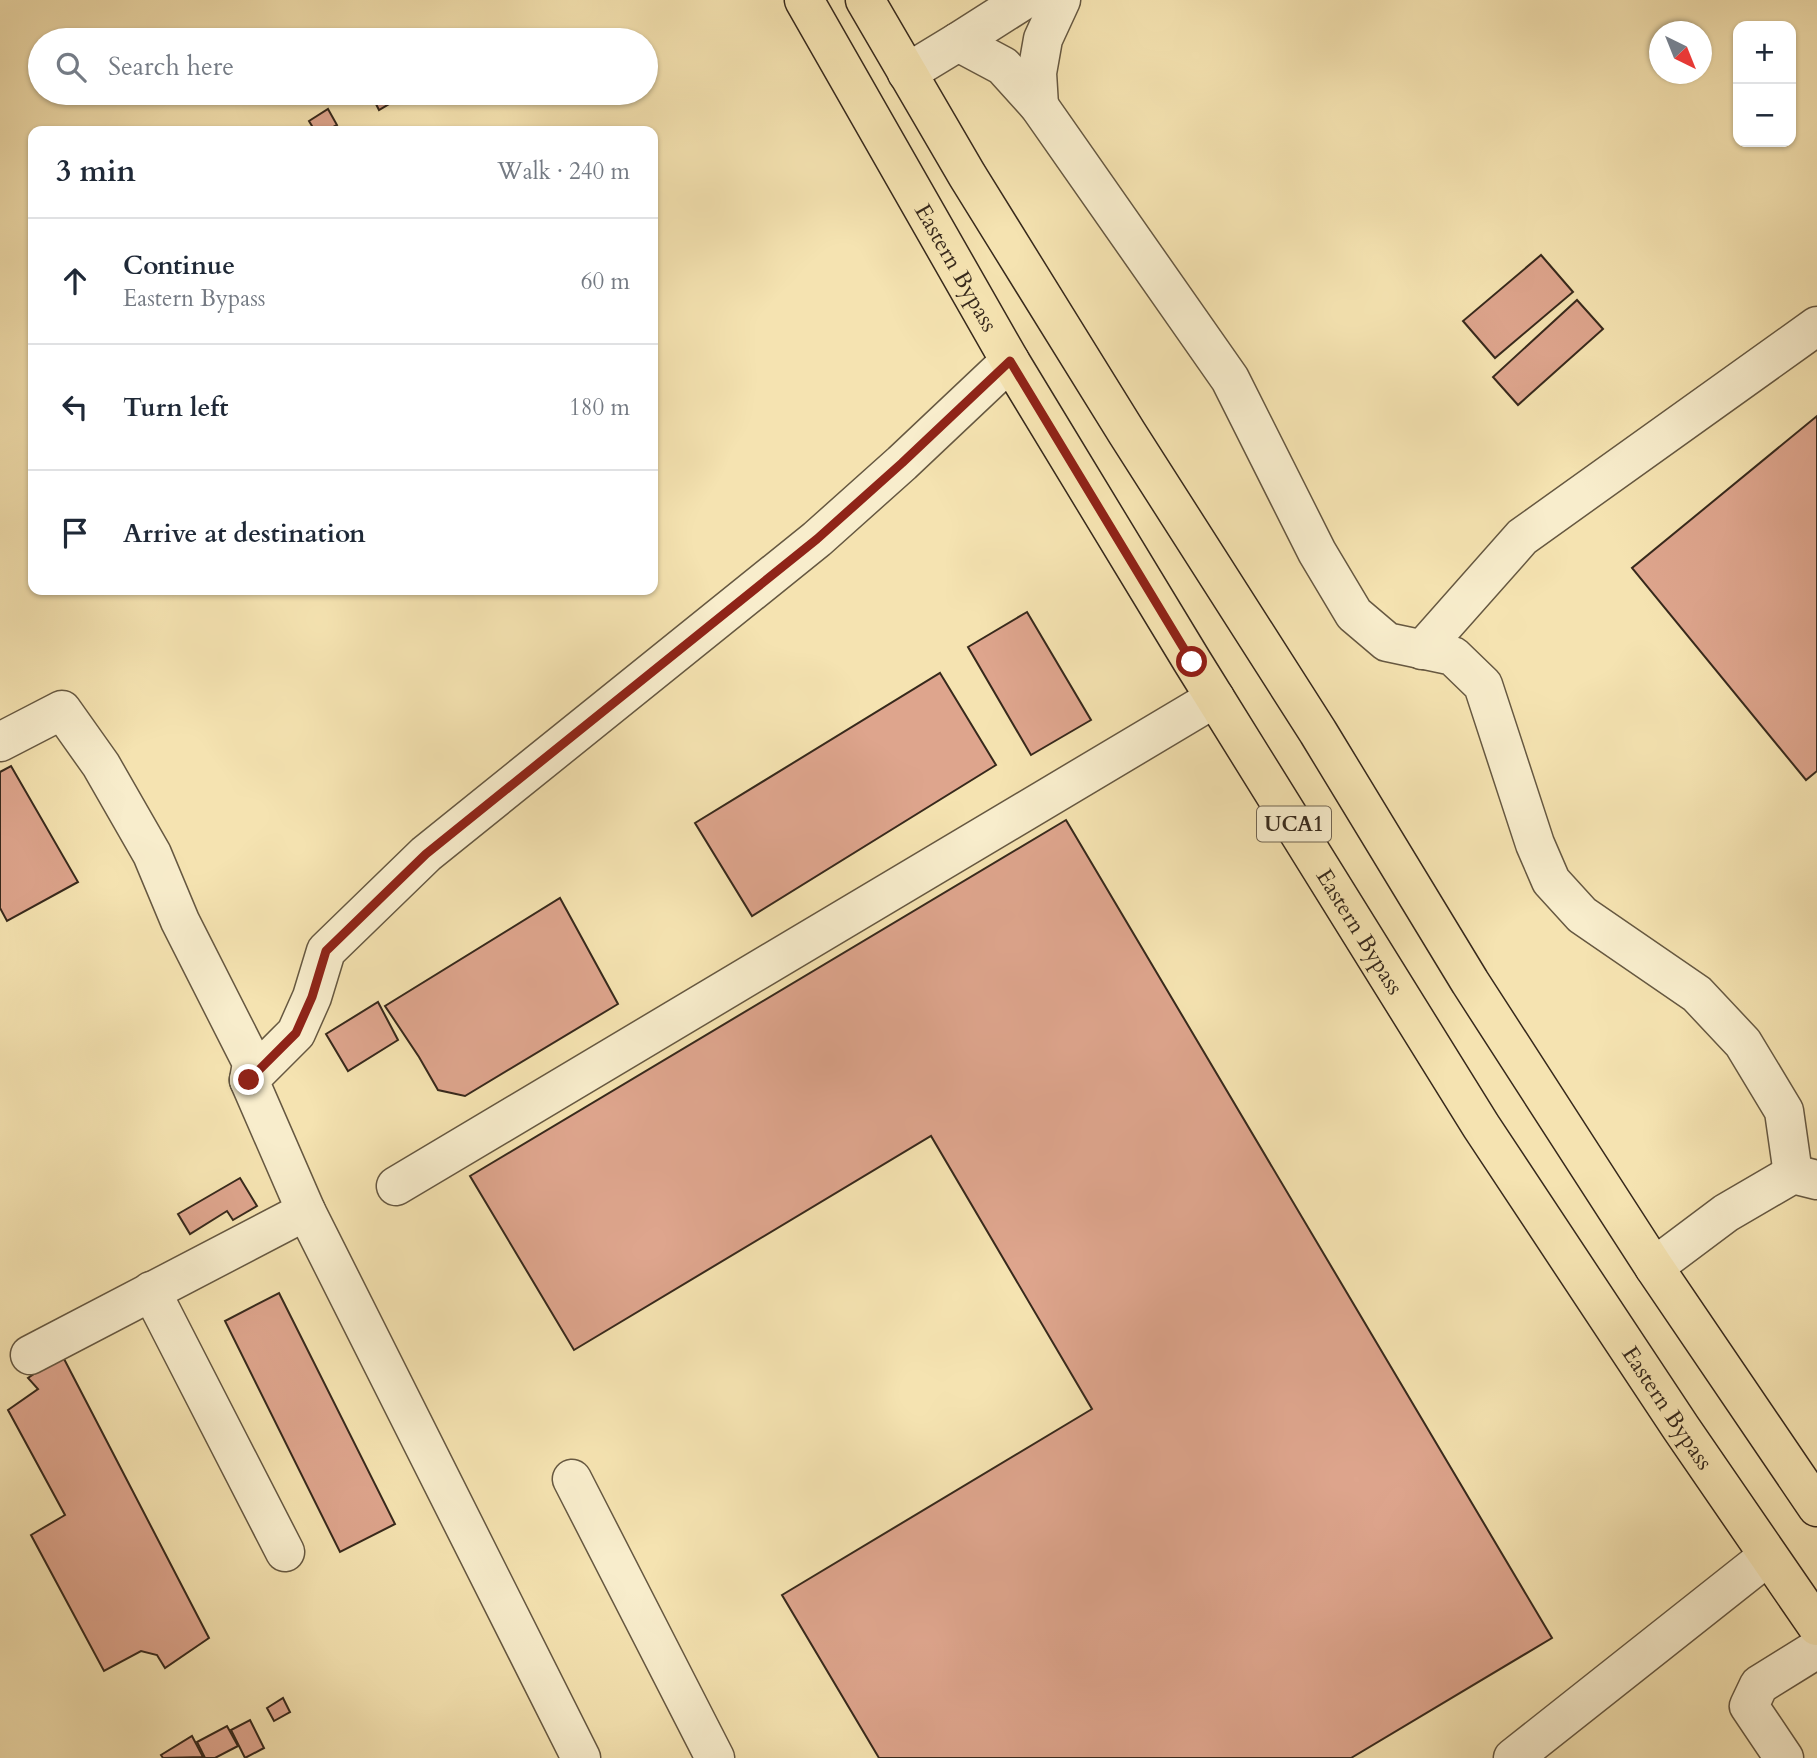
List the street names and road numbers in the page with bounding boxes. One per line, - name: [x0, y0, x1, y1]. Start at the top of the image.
- street label: Eastern Bypass: [907, 198, 1005, 337]
- road number: UCA1: [1257, 806, 1331, 842]
- street label: Eastern Bypass: [1309, 863, 1410, 1001]
- street label: Eastern Bypass: [1615, 1340, 1720, 1476]

